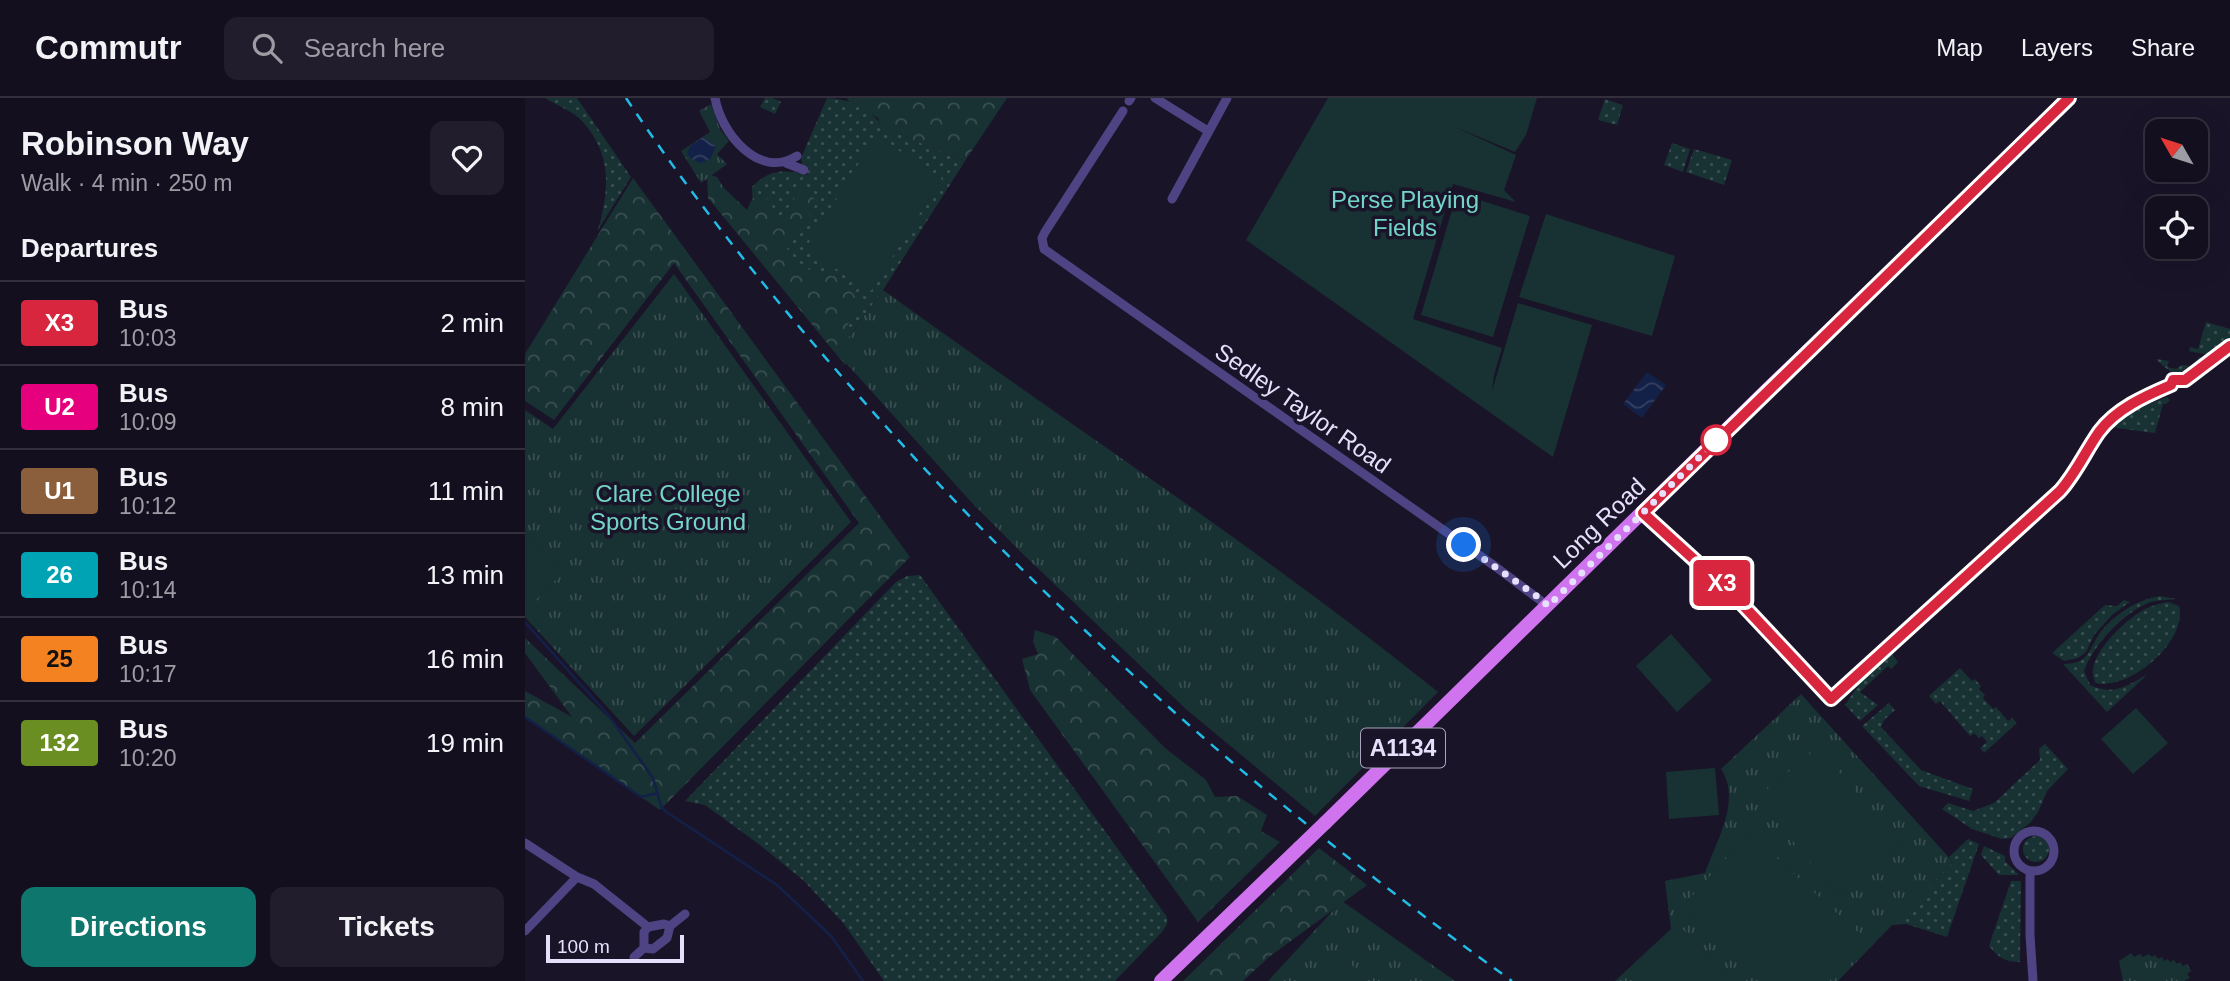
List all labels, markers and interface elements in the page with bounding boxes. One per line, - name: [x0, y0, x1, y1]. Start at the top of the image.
- search box: [224, 17, 714, 80]
- text: Commutr: [35, 29, 182, 66]
- icon: search: [248, 29, 286, 67]
- text: Search here: [304, 33, 445, 63]
- text: Map: [1936, 34, 1983, 61]
- text: Layers: [2021, 34, 2093, 61]
- text: Share: [2131, 34, 2195, 61]
- north arrow: [2145, 119, 2209, 182]
- map controls: [2145, 119, 2208, 259]
- button: heart: [430, 121, 504, 195]
- text: Robinson Way: [21, 125, 249, 162]
- text: Walk · 4 min · 250 m: [21, 170, 232, 196]
- park label: Perse Playing Fields: [1331, 186, 1479, 241]
- button: locate: [2145, 196, 2208, 259]
- text: Departures: [21, 233, 158, 263]
- text: Bus: [119, 294, 168, 324]
- text: 2 min: [440, 308, 504, 338]
- text: X3: [45, 309, 74, 336]
- text: 10:03: [119, 325, 177, 351]
- street label: Sedley Taylor Road: [1210, 337, 1396, 479]
- text: Bus: [119, 378, 168, 408]
- text: 8 min: [440, 392, 504, 422]
- text: U2: [44, 393, 75, 420]
- text: 10:09: [119, 409, 177, 435]
- unlabelled marker: [1701, 425, 1731, 455]
- text: Bus: [119, 462, 168, 492]
- street label: Long Road: [1547, 472, 1651, 574]
- text: 11 min: [428, 476, 504, 506]
- text: U1: [44, 477, 75, 504]
- park label: Clare College Sports Ground: [590, 480, 746, 535]
- text: 10:12: [119, 493, 177, 519]
- your location: [1446, 527, 1481, 562]
- text: Bus: [119, 546, 168, 576]
- text: 13 min: [426, 560, 504, 590]
- line badge: X3: [1691, 560, 1753, 606]
- text: 26: [46, 561, 73, 588]
- text: X3: [1707, 569, 1737, 596]
- text: 10:14: [119, 577, 177, 603]
- text: Bus: [119, 630, 168, 660]
- text: 16 min: [426, 644, 504, 674]
- text: 25: [46, 645, 73, 672]
- text: 10:17: [119, 661, 177, 687]
- text: Bus: [119, 714, 168, 744]
- text: 19 min: [426, 728, 504, 758]
- road number: A1134: [1361, 728, 1445, 768]
- text: 132: [39, 729, 80, 756]
- text: 10:20: [119, 745, 177, 771]
- button: Directions: [21, 887, 256, 967]
- button: Tickets: [270, 887, 504, 967]
- scale bar: [546, 932, 684, 964]
- text: 100 m: [557, 936, 610, 957]

